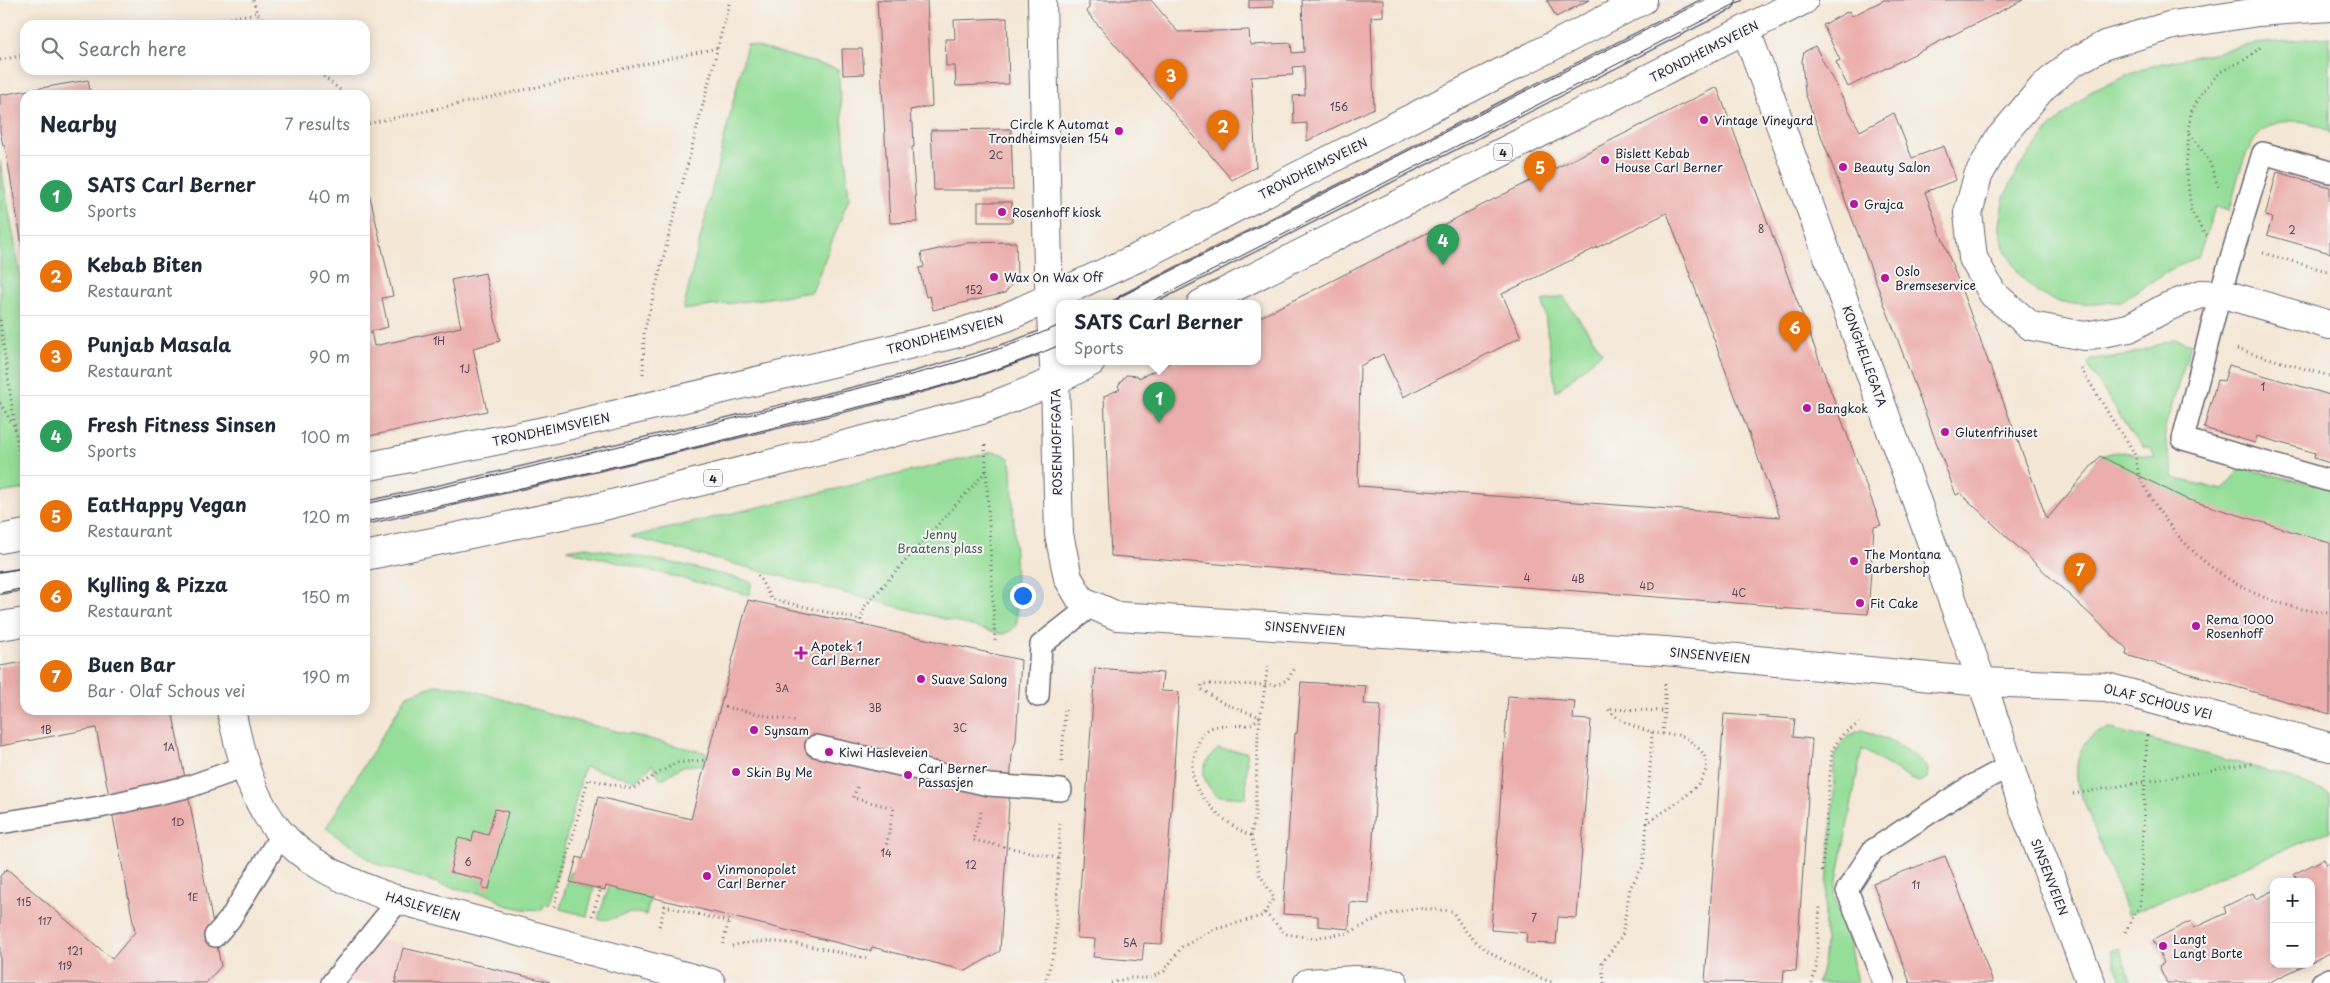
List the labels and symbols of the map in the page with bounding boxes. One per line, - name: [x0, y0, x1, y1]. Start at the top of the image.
- street label: TRONDHEIMSVEIEN: [1646, 16, 1762, 86]
- pin: 3: [1155, 59, 1187, 100]
- house number: 156: [1330, 99, 1348, 114]
- pin: 2: [1207, 110, 1239, 151]
- place label: Vintage Vineyard: [1714, 111, 1814, 129]
- marker: Vintage Vineyard: [1698, 114, 1710, 126]
- place label: Circle K Automat Trondheimsveien 154: [988, 115, 1109, 147]
- marker: Circle K Automat Trondheimsveien 154: [1113, 125, 1125, 137]
- street label: TRONDHEIMSVEIEN: [1255, 133, 1371, 203]
- road number: 4: [1494, 144, 1512, 160]
- place label: Bislett Kebab House Carl Berner: [1615, 144, 1723, 176]
- house number: 2C: [989, 147, 1003, 162]
- pin: 5: [1524, 151, 1556, 192]
- marker: Bislett Kebab House Carl Berner: [1599, 154, 1611, 166]
- place label: Beauty Salon: [1853, 158, 1931, 176]
- marker: Beauty Salon: [1837, 161, 1849, 173]
- place label: Grajca: [1864, 195, 1904, 213]
- marker: Grajca: [1848, 198, 1860, 210]
- place label: Rosenhoff kiosk: [1012, 203, 1102, 221]
- marker: Rosenhoff kiosk: [996, 206, 1008, 218]
- house number: 8: [1758, 221, 1764, 236]
- house number: 2: [2288, 222, 2296, 237]
- pin: 4: [1427, 224, 1459, 265]
- place label: Oslo Bremseservice: [1895, 262, 1976, 294]
- place label: Wax On Wax Off: [1004, 268, 1104, 286]
- marker: Wax On Wax Off: [988, 271, 1000, 283]
- marker: Oslo Bremseservice: [1879, 272, 1891, 284]
- house number: 152: [965, 282, 983, 297]
- street label: KONGHELLEGATA: [1838, 303, 1892, 409]
- street label: TRONDHEIMSVEIEN: [885, 310, 1005, 358]
- pin: 6: [1779, 311, 1811, 352]
- house number: 1H: [433, 333, 445, 348]
- house number: 1J: [460, 361, 470, 376]
- house number: 1: [2261, 379, 2265, 394]
- pin: 1: [1143, 382, 1175, 423]
- street label: ROSENHOFFGATA: [1046, 388, 1066, 496]
- place label: Bangkok: [1817, 399, 1868, 417]
- marker: Bangkok: [1801, 402, 1813, 414]
- street label: TRONDHEIMSVEIEN: [490, 408, 612, 450]
- place label: Glutenfrihuset: [1955, 423, 2038, 441]
- marker: Glutenfrihuset: [1939, 426, 1951, 438]
- road number: 4: [704, 469, 722, 486]
- park label: Jenny Braatens plass: [897, 525, 983, 557]
- place label: The Montana Barbershop: [1864, 545, 1942, 577]
- pin: 7: [2064, 553, 2096, 594]
- marker: The Montana Barbershop: [1848, 555, 1860, 567]
- house number: 4: [1524, 570, 1531, 585]
- house number: 4B: [1571, 571, 1585, 586]
- house number: 4D: [1640, 578, 1654, 593]
- your location: [1010, 583, 1036, 609]
- house number: 4C: [1732, 585, 1746, 600]
- place label: Fit Cake: [1870, 594, 1918, 612]
- marker: Fit Cake: [1854, 597, 1866, 609]
- place label: Rema 1000 Rosenhoff: [2206, 610, 2274, 642]
- street label: SINSENVEIEN: [1264, 616, 1346, 640]
- marker: Rema 1000 Rosenhoff: [2190, 620, 2202, 632]
- place label: Apotek 1 Carl Berner: [811, 637, 880, 669]
- street label: SINSENVEIEN: [1669, 643, 1751, 667]
- marker: Apotek 1 Carl Berner: [795, 647, 807, 659]
- place label: Suave Salong: [931, 670, 1008, 688]
- marker: Suave Salong: [915, 673, 927, 685]
- street label: OLAF SCHOUS VEI: [2102, 679, 2214, 723]
- house number: 3A: [775, 680, 789, 695]
- house number: 3B: [868, 700, 882, 715]
- house number: 3C: [953, 720, 967, 735]
- place label: Synsam: [764, 721, 809, 739]
- house number: 1B: [40, 722, 52, 737]
- marker: Synsam: [748, 724, 760, 736]
- house number: 1A: [163, 739, 175, 754]
- place label: Kiwi Hasleveien: [839, 743, 928, 761]
- marker: Kiwi Hasleveien: [823, 746, 835, 758]
- place label: Carl Berner Passasjen: [918, 759, 987, 791]
- place label: Skin By Me: [746, 763, 813, 781]
- marker: Skin By Me: [730, 766, 742, 778]
- marker: Carl Berner Passasjen: [902, 769, 914, 781]
- house number: 1D: [172, 814, 184, 829]
- street label: SINSENVEIEN: [2027, 836, 2073, 918]
- house number: 14: [880, 845, 892, 860]
- house number: 6: [464, 854, 472, 869]
- house number: 12: [965, 857, 977, 872]
- place label: Vinmonopolet Carl Berner: [717, 860, 796, 892]
- marker: Vinmonopolet Carl Berner: [701, 870, 713, 882]
- house number: 11: [1912, 877, 1920, 892]
- street label: HASLEVEIEN: [384, 887, 462, 925]
- house number: 1E: [188, 889, 198, 904]
- house number: 115: [17, 894, 31, 909]
- house number: 7: [1531, 910, 1537, 925]
- house number: 117: [38, 913, 52, 928]
- place label: Langt Langt Borte: [2173, 930, 2243, 962]
- house number: 5A: [1123, 935, 1137, 950]
- marker: Langt Langt Borte: [2157, 940, 2169, 952]
- house number: 121: [67, 943, 83, 958]
- house number: 119: [58, 958, 72, 973]

